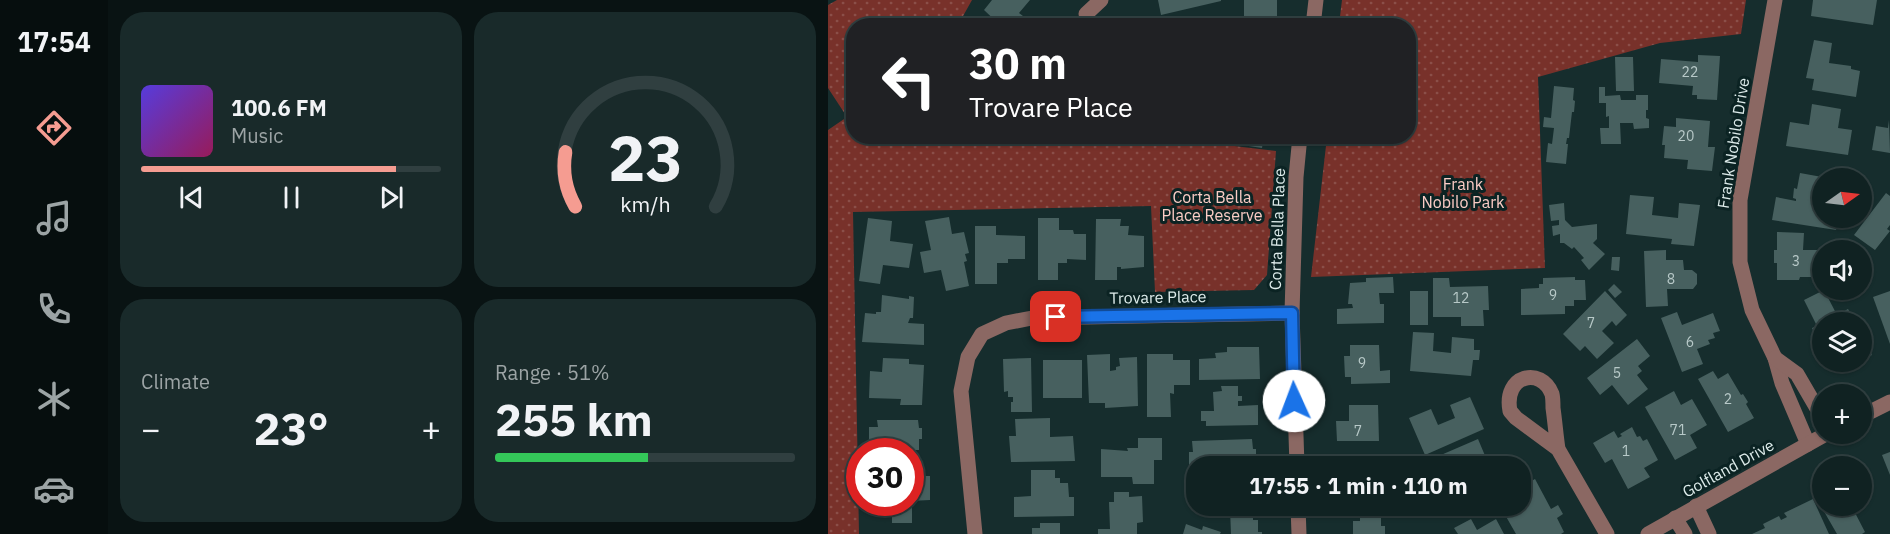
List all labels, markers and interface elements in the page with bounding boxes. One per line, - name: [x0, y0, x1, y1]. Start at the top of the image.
- text: 17:54: [17, 24, 91, 59]
- text: 30 m: [969, 36, 1067, 91]
- icon: left: [870, 42, 948, 120]
- house number: 22: [1682, 63, 1698, 81]
- street label: Frank Nobilo Drive: [1713, 76, 1753, 210]
- text: Trovare Place: [969, 89, 1133, 124]
- text: 100.6 FM: [231, 93, 327, 122]
- icon: directions: [33, 107, 75, 149]
- text: 23: [608, 117, 682, 198]
- text: Music: [231, 122, 283, 149]
- house number: 20: [1678, 127, 1694, 145]
- street label: Corta Bella Place: [1265, 167, 1289, 290]
- north arrow: [1812, 168, 1872, 228]
- map controls: [1812, 168, 1872, 516]
- park label: Frank Nobilo Park: [1421, 174, 1505, 212]
- icon: previous: [175, 181, 208, 214]
- icon: pause: [275, 181, 308, 214]
- icon: next: [375, 181, 408, 214]
- park label: Corta Bella Place Reserve: [1161, 187, 1263, 225]
- text: km/h: [620, 190, 670, 218]
- icon: music: [33, 197, 75, 239]
- button: sound: [1812, 240, 1872, 300]
- house number: 3: [1792, 252, 1800, 270]
- house number: 8: [1667, 270, 1675, 288]
- street label: Trovare Place: [1109, 286, 1207, 308]
- house number: 9: [1549, 286, 1557, 304]
- icon: phone: [33, 288, 75, 330]
- house number: 12: [1453, 289, 1469, 307]
- pin: [1030, 291, 1081, 342]
- icon: arrive: [1039, 300, 1072, 333]
- button: layers: [1812, 312, 1872, 372]
- house number: 7: [1587, 314, 1595, 332]
- house number: 6: [1686, 333, 1694, 351]
- house number: 9: [1358, 354, 1366, 372]
- text: Range · 51%: [495, 359, 610, 386]
- house number: 5: [1613, 364, 1621, 382]
- text: Climate: [141, 368, 210, 395]
- position arrow: [1262, 369, 1326, 433]
- icon: climate: [33, 378, 75, 420]
- button: +: [1812, 384, 1872, 444]
- text: 255 km: [495, 390, 653, 448]
- house number: 2: [1724, 390, 1732, 408]
- text: 23°: [253, 399, 329, 457]
- text: −: [141, 407, 161, 450]
- text: +: [421, 407, 441, 450]
- house number: 71: [1670, 421, 1686, 439]
- house number: 7: [1354, 422, 1362, 440]
- street label: Golfland Drive: [1679, 434, 1778, 501]
- speed limit sign: 30: [846, 438, 924, 516]
- house number: 1: [1622, 442, 1630, 460]
- button: −: [1812, 456, 1872, 516]
- icon: car: [33, 468, 75, 510]
- text: 17:55 · 1 min · 110 m: [1249, 471, 1468, 500]

